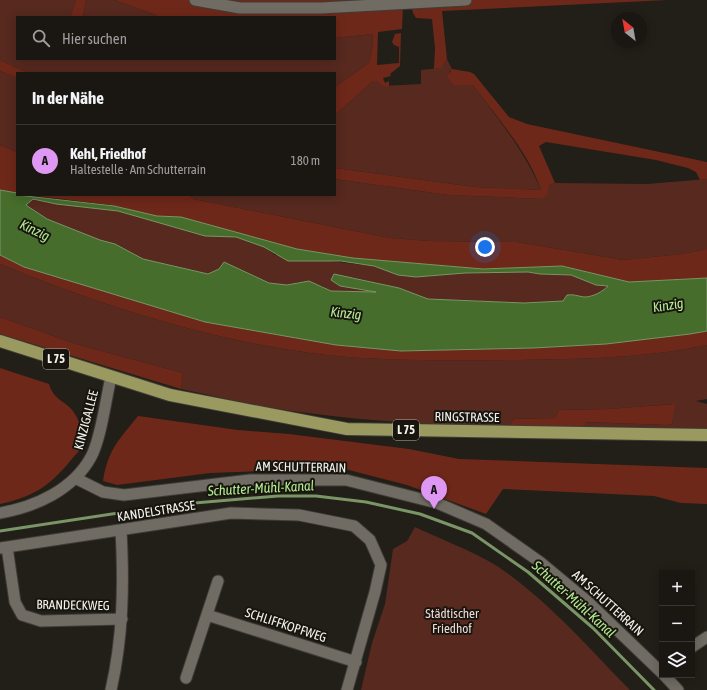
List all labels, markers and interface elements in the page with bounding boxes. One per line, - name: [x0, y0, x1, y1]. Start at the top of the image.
- north arrow: [611, 12, 647, 48]
- search box: [16, 16, 336, 60]
- icon: search: [30, 27, 52, 49]
- text: Hier suchen: [62, 30, 127, 47]
- text: In der Nähe: [32, 88, 104, 108]
- text: Kehl, Friedhof: [70, 145, 146, 162]
- text: A: [42, 153, 48, 168]
- text: 180 m: [291, 153, 320, 168]
- text: Haltestelle · Am Schutterrain: [70, 162, 206, 177]
- water label: Kinzig: [18, 216, 52, 244]
- your location: [475, 237, 495, 257]
- water label: Kinzig: [651, 295, 685, 315]
- water label: Kinzig: [330, 303, 362, 323]
- road number: L 75: [43, 349, 69, 369]
- street label: KINZIGALLEE: [71, 388, 101, 451]
- street label: RINGSTRASSE: [434, 409, 500, 425]
- road number: L 75: [393, 420, 419, 440]
- street label: AM SCHUTTERRAIN: [256, 459, 346, 475]
- pin: A: [421, 476, 447, 509]
- water label: Schutter-Mühl-Kanal: [206, 477, 315, 499]
- street label: KANDELSTRASSE: [116, 497, 197, 525]
- water label: Schutter-Mühl-Kanal: [528, 557, 619, 641]
- street label: AM SCHUTTERRAIN: [569, 567, 647, 639]
- map controls: [659, 570, 695, 678]
- button: +: [659, 570, 695, 606]
- street label: BRANDECKWEG: [36, 597, 110, 613]
- street label: SCHLIFFKOPFWEG: [243, 605, 329, 645]
- park label: Städtischer Friedhof: [425, 606, 479, 636]
- button: −: [659, 606, 695, 642]
- button: layers: [659, 642, 695, 678]

